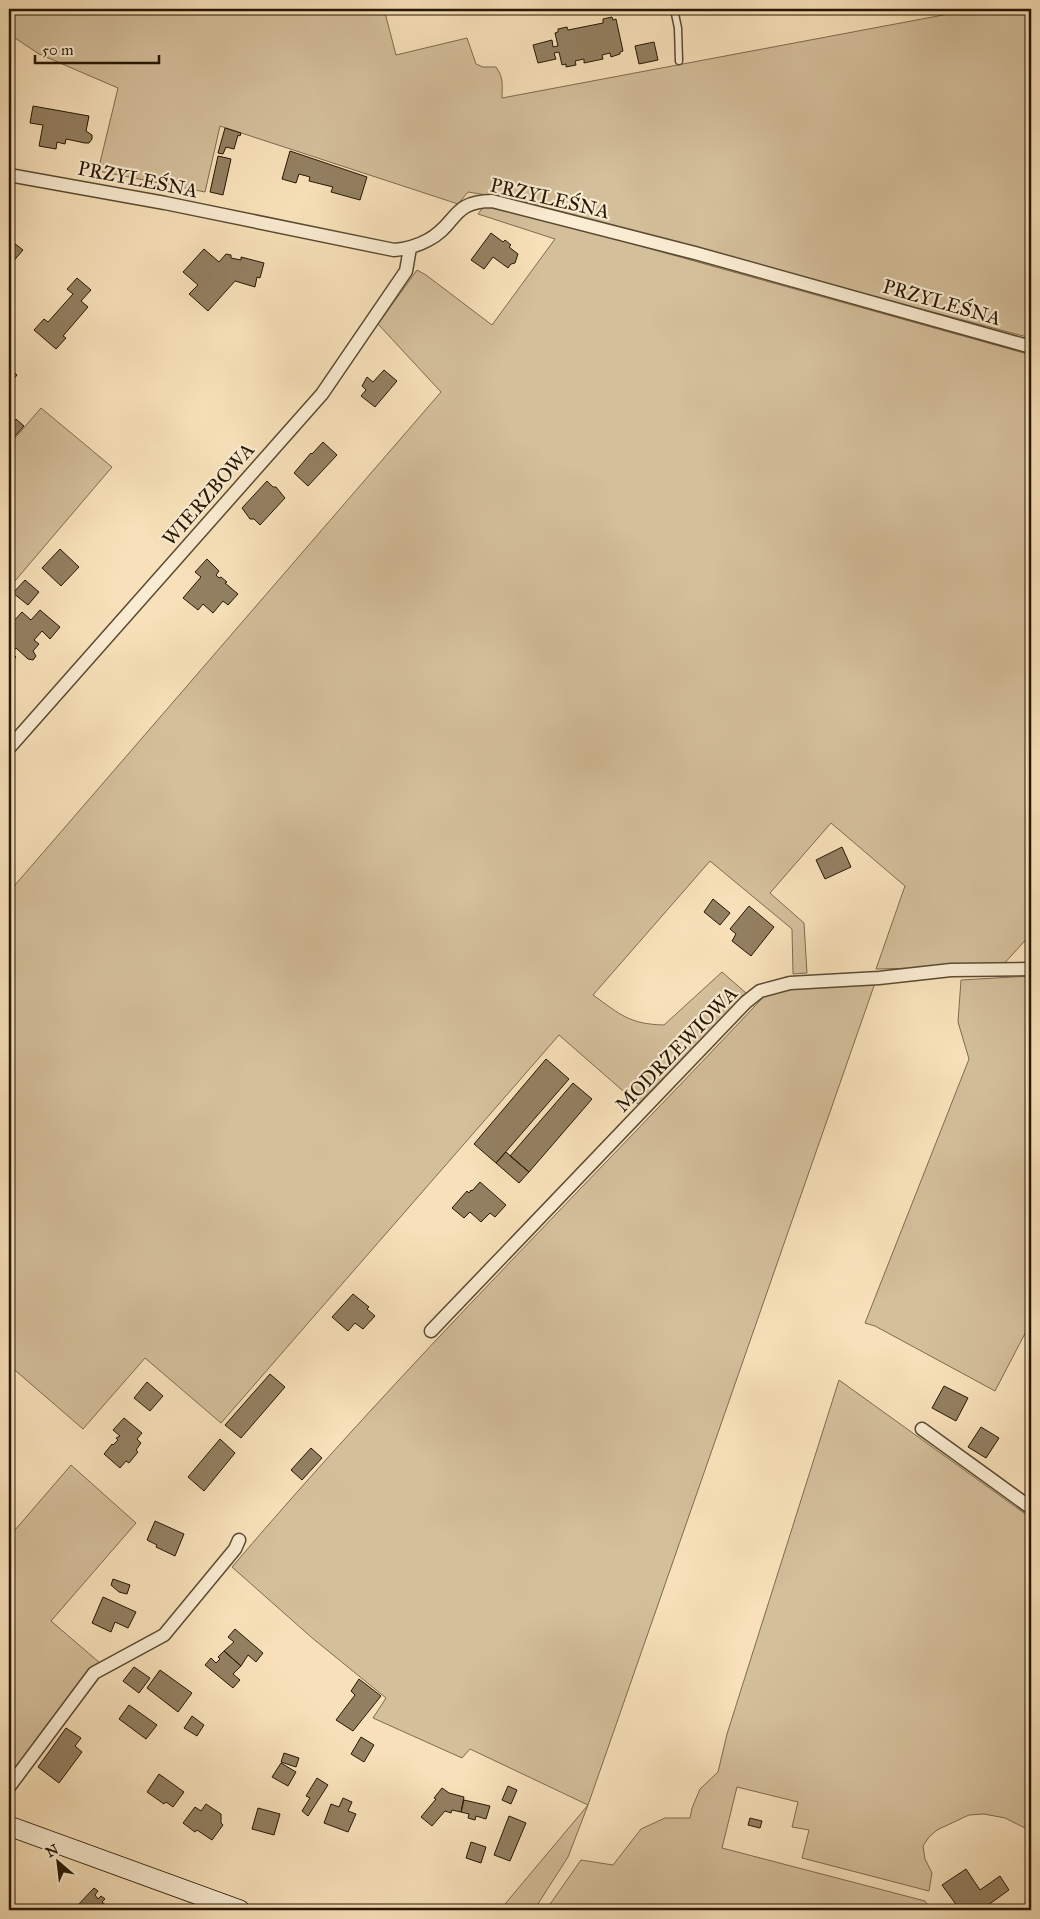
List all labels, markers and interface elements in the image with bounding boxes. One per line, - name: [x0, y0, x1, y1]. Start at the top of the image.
- scale bar: [35, 32, 159, 64]
- text: 50 m: [42, 41, 74, 59]
- street label: PRZYLEŚNA: [76, 154, 201, 203]
- street label: PRZYLEŚNA: [488, 171, 613, 224]
- street label: PRZYLEŚNA: [880, 272, 1005, 330]
- street label: WIERZBOWA: [157, 437, 259, 550]
- street label: MODRZEWIOWA: [610, 981, 742, 1117]
- north arrow: [32, 1836, 82, 1886]
- text: N: [43, 1841, 61, 1861]

